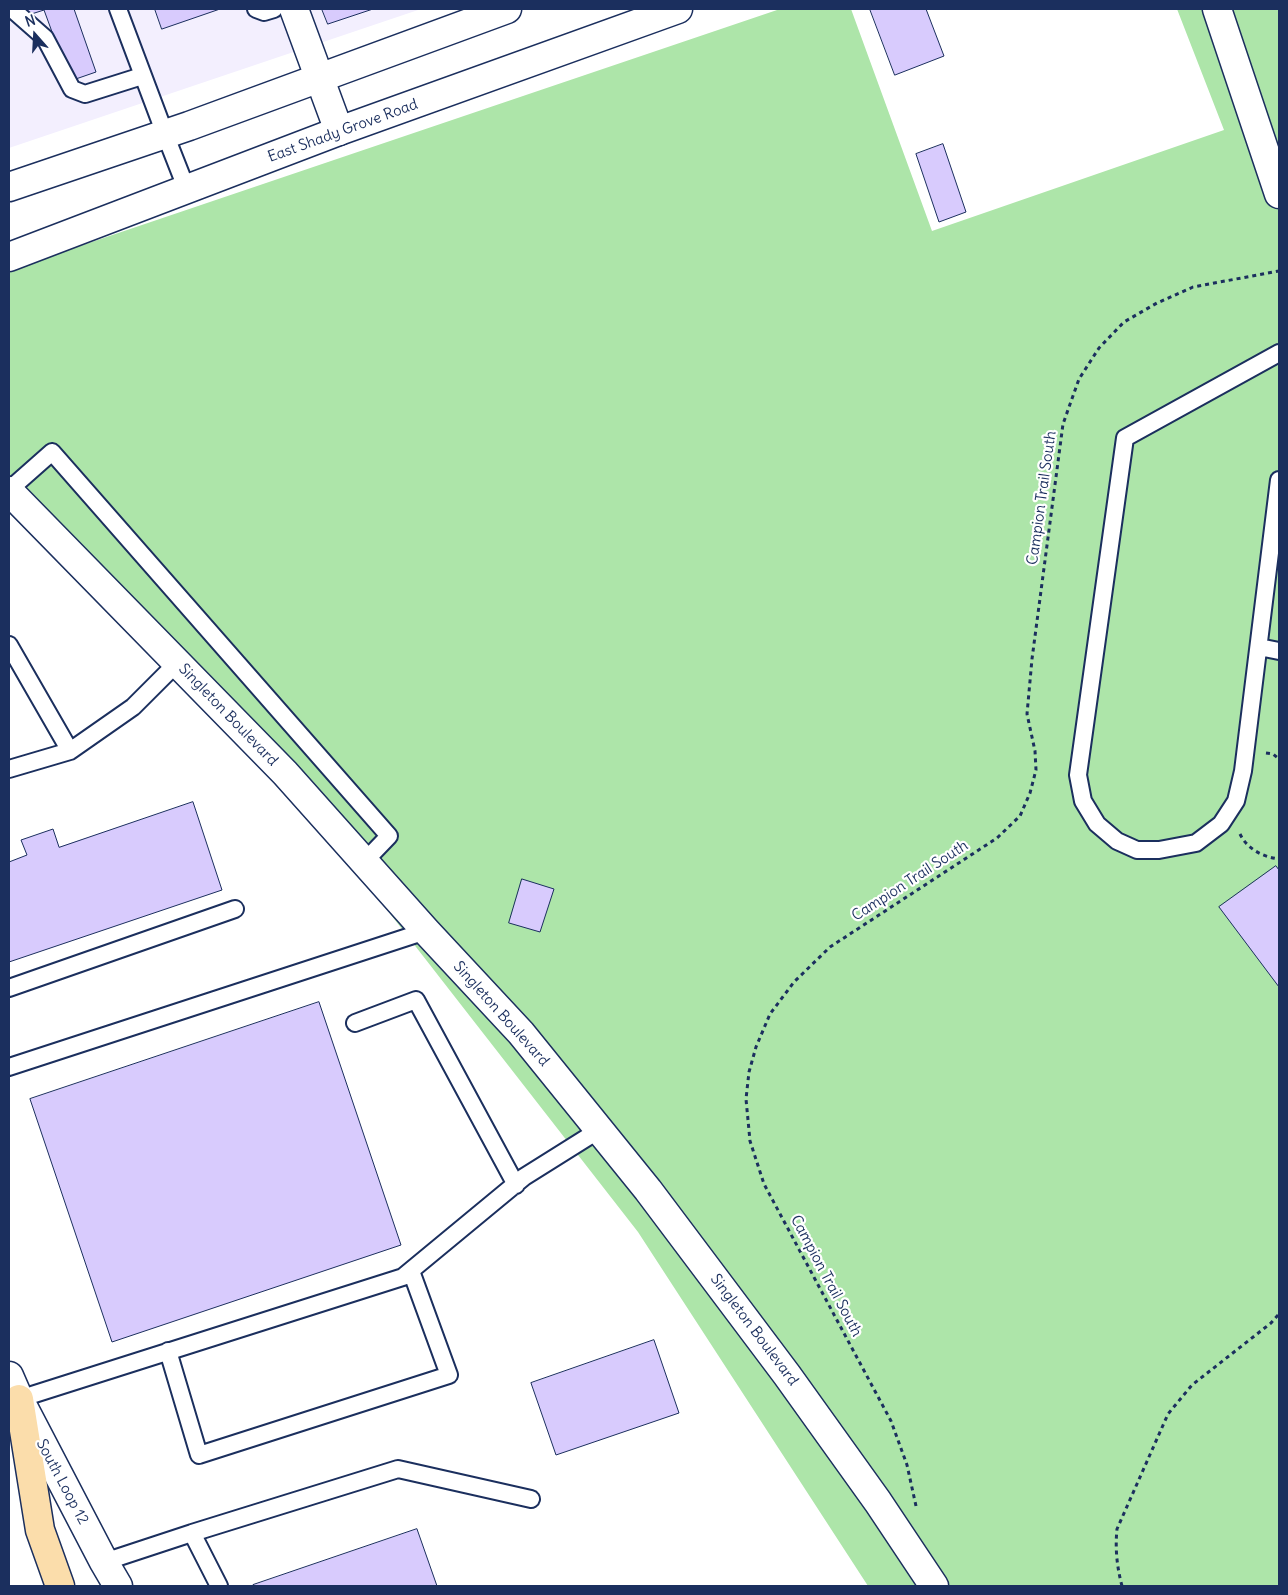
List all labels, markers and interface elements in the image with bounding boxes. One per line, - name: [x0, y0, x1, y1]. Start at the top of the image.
- north arrow: [10, 10, 60, 60]
- text: N: [23, 11, 38, 31]
- street label: East Shady Grove Road: [266, 95, 420, 167]
- street label: Campion Trail South: [1024, 430, 1060, 566]
- street label: Singleton Boulevard: [175, 660, 281, 770]
- street label: Campion Trail South: [849, 837, 971, 925]
- street label: Singleton Boulevard: [449, 958, 553, 1070]
- street label: Campion Trail South: [786, 1212, 866, 1340]
- street label: Singleton Boulevard: [706, 1271, 802, 1389]
- street label: South Loop 12: [32, 1436, 92, 1528]

